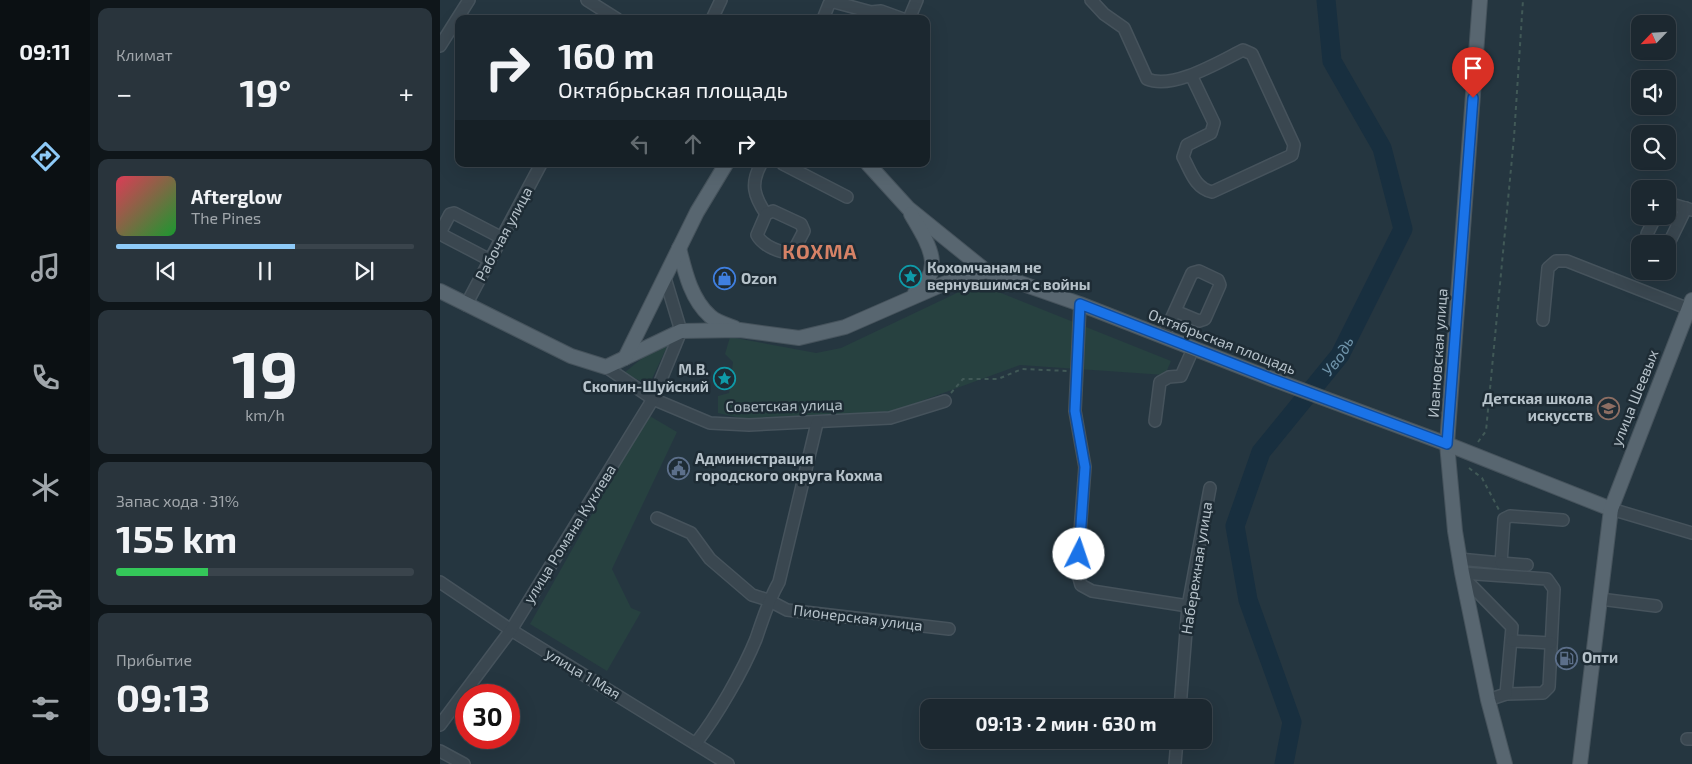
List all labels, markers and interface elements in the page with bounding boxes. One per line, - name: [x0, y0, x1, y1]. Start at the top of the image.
- north arrow: [1631, 15, 1676, 60]
- map controls: [1631, 15, 1676, 280]
- text: 160 m: [558, 34, 654, 76]
- icon: right: [475, 35, 540, 100]
- text: 09:11: [19, 38, 71, 64]
- text: Климат: [116, 45, 173, 64]
- pin: [1452, 47, 1494, 98]
- icon: arrive: [1459, 54, 1487, 82]
- text: 19°: [240, 69, 291, 115]
- button: sound: [1631, 70, 1676, 115]
- text: −: [116, 76, 132, 110]
- text: +: [399, 76, 414, 110]
- text: Октябрьская площадь: [558, 76, 788, 102]
- button: search: [1631, 125, 1676, 170]
- icon: left: [626, 130, 654, 158]
- icon: ahead: [679, 130, 707, 158]
- icon: right: [732, 130, 760, 158]
- icon: directions: [28, 139, 63, 174]
- button: +: [1631, 180, 1676, 225]
- street label: Рабочая улица: [471, 183, 536, 284]
- text: Afterglow: [191, 185, 282, 208]
- text: The Pines: [191, 208, 261, 227]
- button: −: [1631, 235, 1676, 280]
- district label: КОХМА: [782, 239, 858, 263]
- icon: music: [28, 250, 63, 285]
- icon: previous: [152, 257, 180, 285]
- icon: pause: [251, 257, 279, 285]
- icon: next: [350, 257, 378, 285]
- place label: Кохомчанам не вернувшимся с войны: [927, 258, 1090, 293]
- place icon: Кохомчанам не вернувшимся с войны: [899, 265, 923, 289]
- shop icon: Ozon: [713, 267, 737, 291]
- place label: Ozon: [741, 269, 777, 287]
- street label: Ивановская улица: [1424, 288, 1451, 418]
- street label: Октябрьская площадь: [1146, 305, 1299, 378]
- text: 19: [232, 333, 298, 411]
- water label: Уводь: [1317, 333, 1357, 379]
- street label: улица Шеевых: [1607, 347, 1663, 449]
- icon: phone: [28, 360, 63, 395]
- place label: М.В. Скопин-Шуйский: [583, 360, 709, 395]
- place icon: М.В. Скопин-Шуйский: [713, 367, 737, 391]
- place label: Детская школа искусств: [1482, 389, 1593, 424]
- street label: Советская улица: [725, 395, 843, 416]
- school or university icon: Детская школа искусств: [1597, 396, 1621, 420]
- text: km/h: [245, 405, 285, 424]
- place label: Администрация городского округа Кохма: [695, 449, 883, 484]
- public building icon: Администрация городского округа Кохма: [667, 456, 691, 480]
- street label: улица Романа Куклева: [519, 461, 620, 607]
- icon: climate: [28, 470, 63, 505]
- text: Запас хода · 31%: [116, 491, 239, 510]
- street label: Набережная улица: [1177, 500, 1216, 636]
- text: 155 km: [116, 515, 237, 561]
- position arrow: [1052, 527, 1104, 579]
- icon: car: [28, 581, 63, 616]
- street label: Пионерская улица: [792, 600, 924, 635]
- street label: улица 1 Мая: [542, 644, 624, 703]
- fuel station icon: Опти: [1554, 646, 1578, 670]
- place label: Опти: [1582, 648, 1618, 666]
- text: Прибытие: [116, 650, 192, 669]
- text: 09:13: [116, 674, 210, 720]
- speed limit sign: 30: [455, 684, 520, 749]
- icon: filters: [28, 691, 63, 726]
- text: 09:13 · 2 мин · 630 m: [976, 712, 1156, 735]

